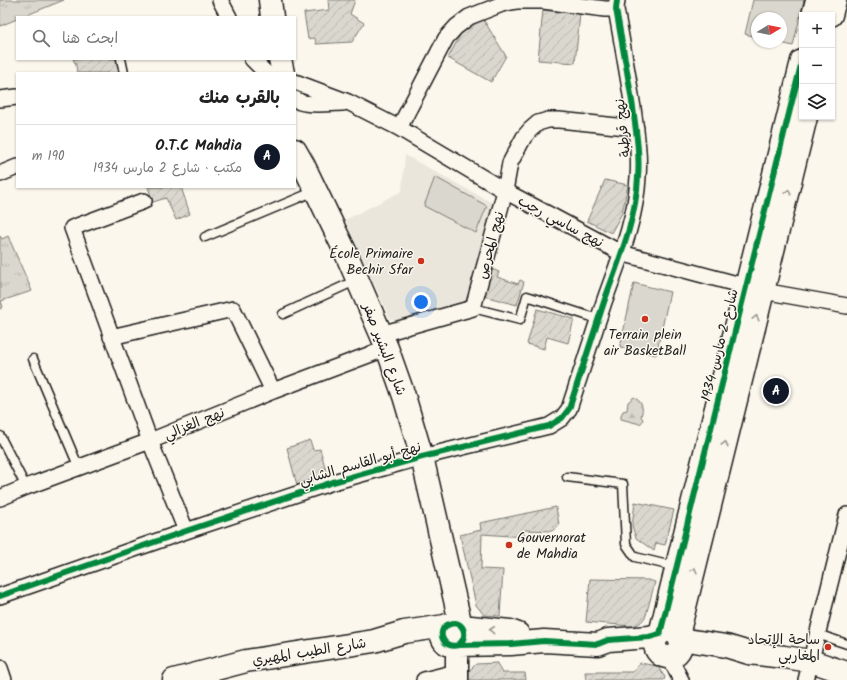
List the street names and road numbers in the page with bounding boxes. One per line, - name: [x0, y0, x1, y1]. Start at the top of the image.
- street label: نهج قرطبة: [609, 98, 637, 158]
- street label: نهج ساسي رجب: [513, 190, 607, 255]
- street label: نهج المحرص: [471, 209, 511, 282]
- street label: شارع 2 مارس 1934: [695, 287, 745, 404]
- street label: شارع البشير صفر: [356, 299, 412, 399]
- street label: نهج الغزالي: [161, 402, 229, 447]
- street label: نهج أبو القاسم الشابي: [297, 436, 424, 493]
- street label: شارع الطيب المهيري: [251, 632, 368, 672]

